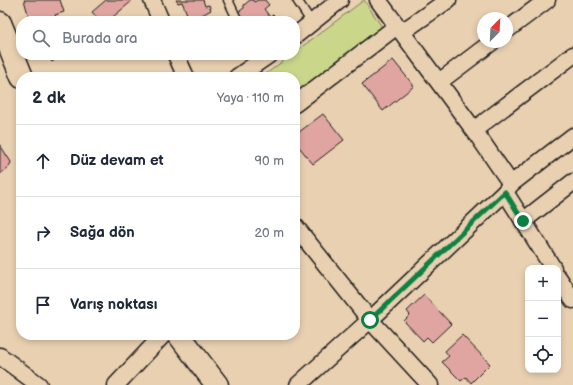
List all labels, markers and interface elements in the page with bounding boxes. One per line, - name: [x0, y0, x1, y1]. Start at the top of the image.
- north arrow: [477, 12, 513, 48]
- search box: [16, 16, 300, 60]
- icon: search: [30, 27, 52, 49]
- text: Burada ara: [62, 29, 137, 48]
- text: 2 dk: [32, 88, 66, 108]
- text: Yaya · 110 m: [217, 90, 284, 106]
- icon: ahead: [32, 150, 54, 172]
- text: Düz devam et: [70, 151, 164, 170]
- text: 90 m: [255, 153, 284, 169]
- route end: [514, 212, 532, 230]
- icon: right: [32, 222, 54, 244]
- text: Sağa dön: [70, 223, 135, 242]
- text: 20 m: [254, 225, 284, 241]
- map controls: [525, 265, 561, 373]
- button: +: [525, 265, 561, 301]
- icon: arrive: [32, 294, 54, 316]
- text: Varış noktası: [70, 295, 157, 314]
- button: −: [525, 301, 561, 337]
- route start: [361, 311, 379, 329]
- button: locate: [525, 337, 561, 373]

